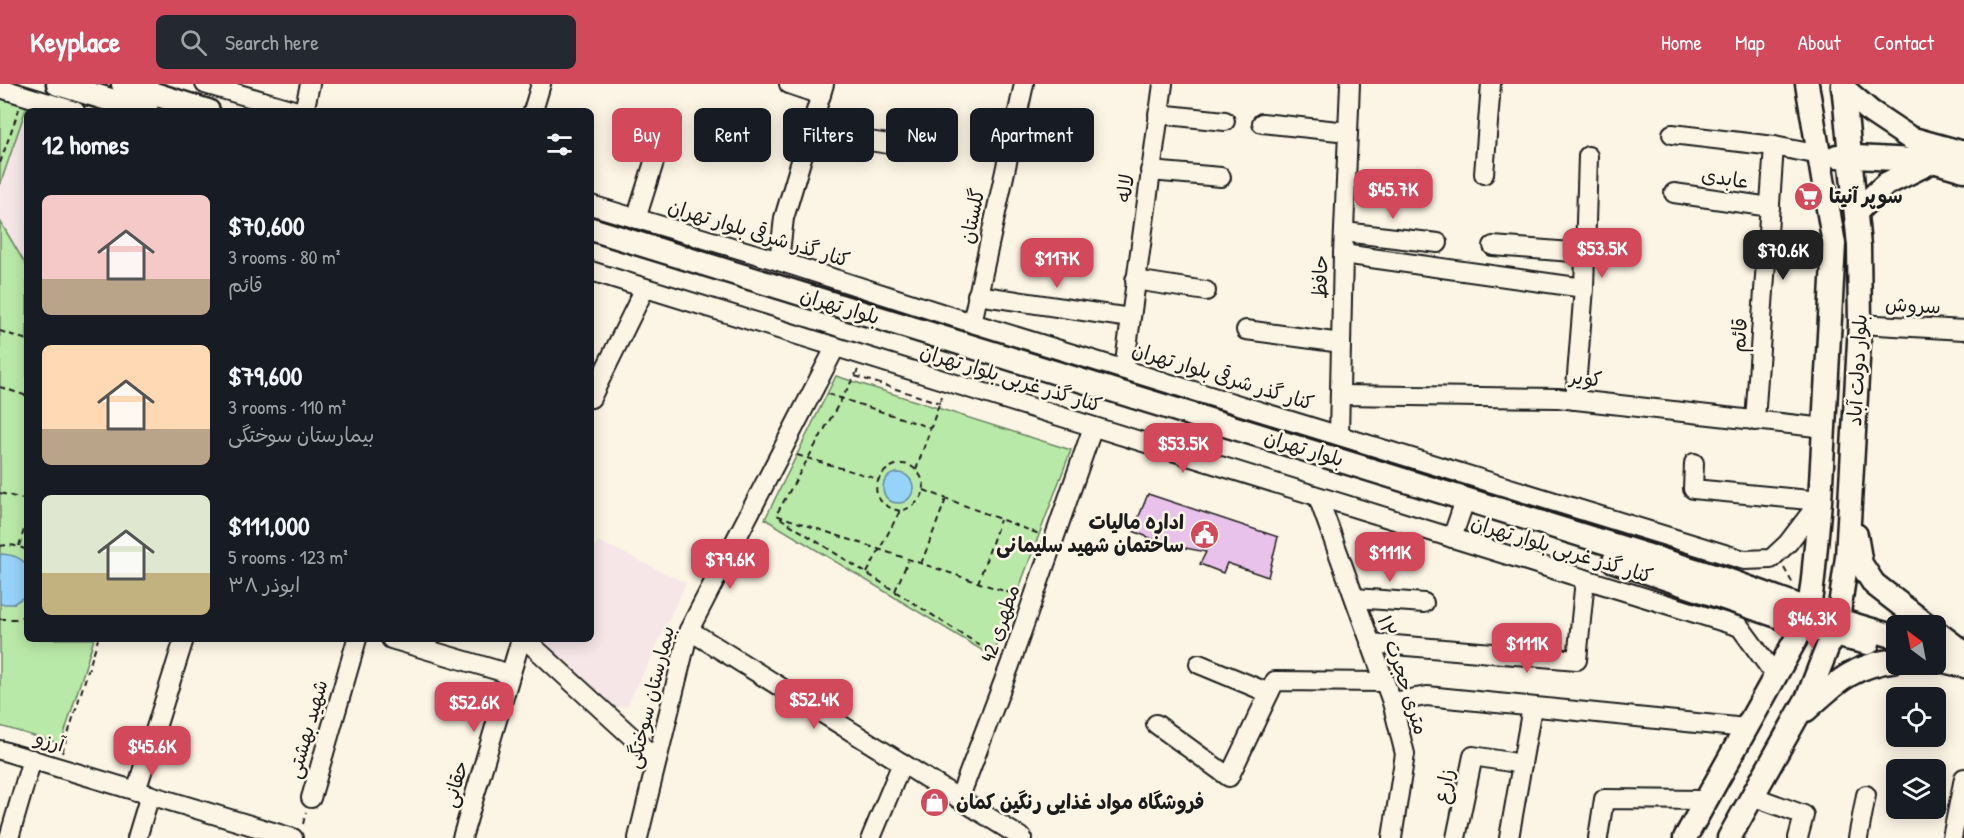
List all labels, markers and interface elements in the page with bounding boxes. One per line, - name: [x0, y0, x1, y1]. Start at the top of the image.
- search box: [156, 15, 576, 69]
- text: Keyplace: [30, 23, 120, 61]
- icon: search: [177, 26, 210, 59]
- text: Search here: [225, 27, 319, 57]
- text: Home: [1661, 28, 1702, 57]
- text: Map: [1735, 28, 1765, 57]
- text: About: [1798, 28, 1841, 57]
- text: Contact: [1874, 28, 1934, 57]
- chip: Buy: [612, 108, 682, 162]
- chip: Rent: [694, 108, 771, 162]
- chip: Filters: [783, 108, 874, 162]
- chip: New: [886, 108, 958, 162]
- chip: Apartment: [970, 108, 1094, 162]
- text: 12 homes: [42, 127, 129, 162]
- icon: filters: [543, 128, 576, 161]
- street label: عابدی: [1699, 160, 1751, 195]
- pin: $45.7K: [1344, 169, 1442, 220]
- street label: لاله: [1109, 172, 1140, 204]
- text: $45.7K: [1368, 175, 1418, 202]
- supermarket icon: سوپر آنیتا: [1792, 180, 1824, 212]
- place label: سوپر آنیتا: [1829, 182, 1903, 209]
- street label: گلستان: [952, 186, 991, 246]
- street label: کنار گذر شرقی بلوار تهران: [665, 192, 853, 273]
- text: $70,600: [228, 208, 305, 243]
- icon: home: [90, 219, 162, 291]
- pin: $53.5K: [1553, 228, 1651, 279]
- pin: $70.6K: [1734, 230, 1832, 281]
- text: $53.5K: [1577, 234, 1627, 261]
- text: $70.6K: [1757, 236, 1809, 263]
- pin: $117K: [1015, 238, 1099, 289]
- text: 3 rooms · 80 m²: [228, 243, 340, 270]
- text: $117K: [1034, 244, 1080, 271]
- street label: حافظ: [1306, 255, 1333, 299]
- text: قائم: [228, 271, 263, 298]
- street label: بلوار تهران: [797, 281, 883, 330]
- street label: سروش: [1884, 290, 1942, 319]
- street label: بلوار دولت آباد: [1840, 313, 1873, 427]
- street label: قائم: [1724, 317, 1755, 353]
- street label: کنار گذر شرقی بلوار تهران: [1129, 335, 1317, 416]
- street label: کنار گذر غربی بلوار تهران: [917, 337, 1105, 418]
- text: $79,600: [228, 358, 303, 393]
- street label: کویر: [1567, 362, 1603, 393]
- icon: home: [90, 369, 162, 441]
- text: 3 rooms · 110 m²: [228, 393, 346, 420]
- text: بیمارستان سوختگی: [228, 421, 374, 448]
- pin: $53.5K: [1134, 423, 1232, 474]
- street label: بلوار تهران: [1261, 423, 1347, 472]
- text: $53.5K: [1158, 429, 1208, 456]
- text: $111,000: [228, 508, 310, 543]
- place label: اداره مالیات ساختمان شهید سلیمانی: [996, 508, 1184, 558]
- street label: کنار گذر غربی بلوار تهران: [1468, 508, 1656, 589]
- public building icon: اداره مالیات ساختمان شهید سلیمانی: [1189, 518, 1221, 550]
- icon: home: [90, 519, 162, 591]
- pin: $111K: [1348, 532, 1432, 583]
- text: $111K: [1369, 538, 1411, 565]
- pin: $79.6K: [681, 539, 779, 590]
- text: 5 rooms · 123 m²: [228, 543, 348, 570]
- text: $79.6K: [705, 545, 755, 572]
- text: ۳۸ ابوذر: [228, 571, 300, 598]
- street label: مطهری 42: [974, 581, 1025, 665]
- pin: $46.3K: [1763, 598, 1861, 649]
- text: $46.3K: [1787, 604, 1837, 631]
- street label: ۱۲ متری حجرت: [1371, 612, 1435, 738]
- north arrow: [1886, 615, 1946, 675]
- map controls: [1886, 615, 1946, 819]
- street label: بیمارستان سوختگی: [619, 623, 680, 771]
- pin: $111K: [1485, 623, 1569, 674]
- text: $111K: [1506, 629, 1548, 656]
- street label: شهید بهشتی: [280, 676, 333, 781]
- pin: $52.4K: [765, 679, 863, 730]
- pin: $52.6K: [425, 682, 523, 733]
- text: $52.4K: [789, 685, 839, 712]
- button: locate: [1886, 687, 1946, 747]
- text: $52.6K: [449, 688, 499, 715]
- street label: آرزو: [30, 723, 69, 758]
- pin: $45.6K: [103, 726, 201, 777]
- text: $45.6K: [128, 732, 176, 759]
- street label: حقانی: [435, 757, 474, 810]
- button: layers: [1886, 759, 1946, 819]
- street label: زارع: [1427, 766, 1461, 806]
- shop icon: فروشگاه مواد غذایی رنگین کمان: [919, 786, 951, 818]
- place label: فروشگاه مواد غذایی رنگین کمان: [956, 788, 1204, 815]

